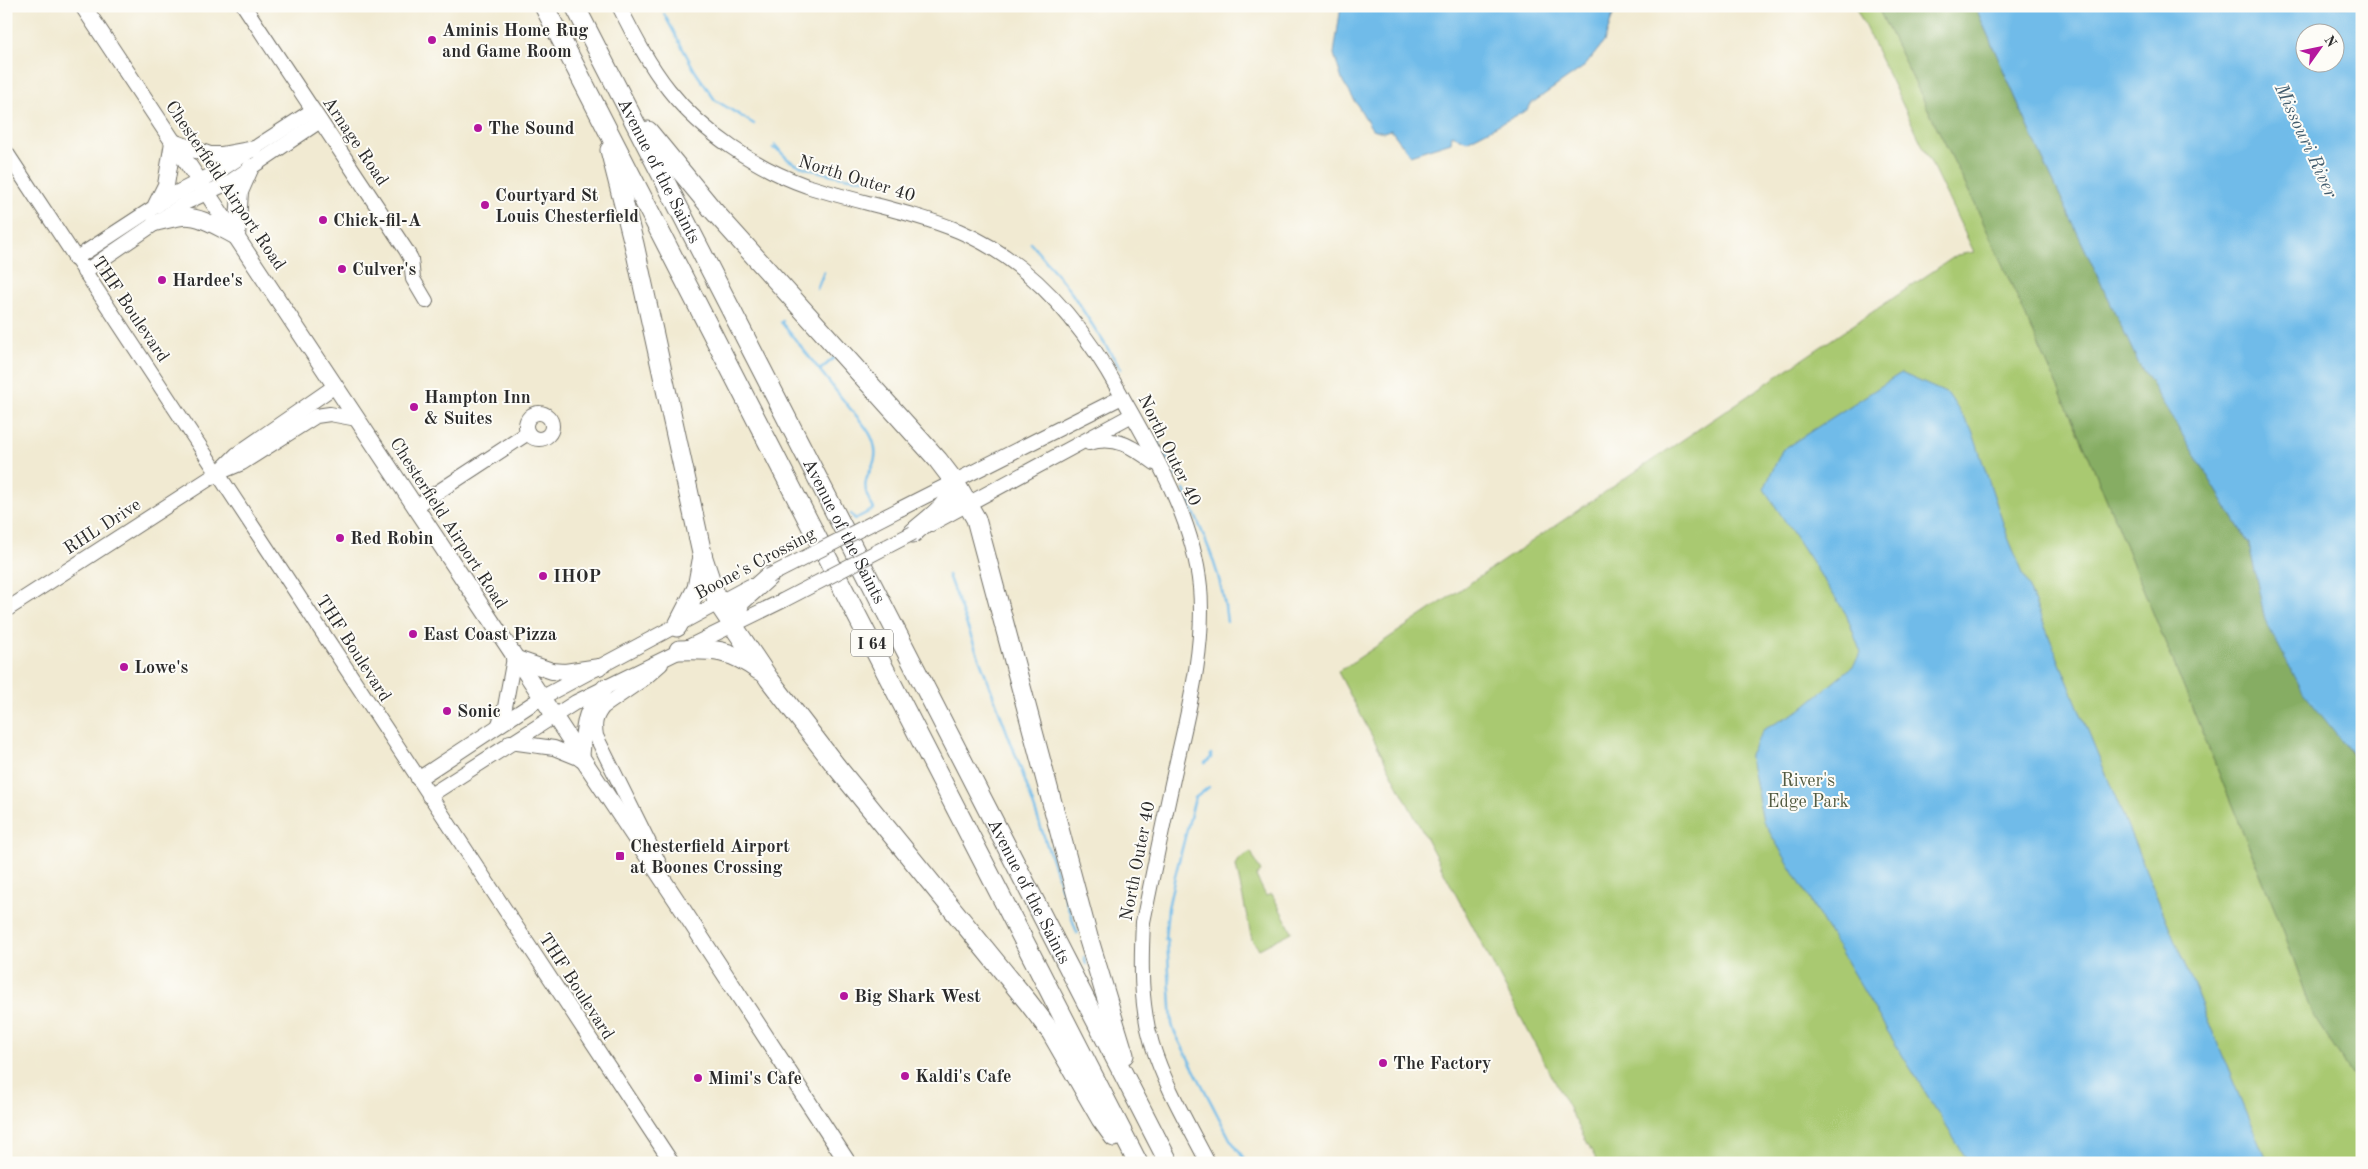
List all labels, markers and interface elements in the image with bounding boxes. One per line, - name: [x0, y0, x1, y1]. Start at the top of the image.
- place label: Aminis Home Rug and Game Room: [442, 22, 588, 61]
- north arrow: [2296, 22, 2346, 72]
- text: N: [2321, 33, 2339, 50]
- marker: Aminis Home Rug and Game Room: [426, 34, 438, 46]
- water label: Missouri River: [2270, 80, 2340, 202]
- street label: Arnage Road: [319, 94, 391, 189]
- street label: Avenue of the Saints: [614, 96, 703, 247]
- street label: Chesterfield Airport Road: [162, 98, 289, 274]
- place label: The Sound: [488, 120, 575, 138]
- marker: The Sound: [472, 122, 484, 134]
- street label: North Outer 40: [796, 153, 917, 205]
- place label: Courtyard St Louis Chesterfield: [495, 187, 639, 226]
- marker: Courtyard St Louis Chesterfield: [479, 199, 491, 211]
- place label: Chick-fil-A: [333, 212, 422, 230]
- marker: Chick-fil-A: [317, 214, 329, 226]
- street label: THF Boulevard: [88, 254, 172, 366]
- place label: Culver's: [352, 261, 416, 279]
- marker: Culver's: [336, 263, 348, 275]
- place label: Hardee's: [172, 272, 243, 290]
- marker: Hardee's: [156, 274, 168, 286]
- place label: Hampton Inn & Suites: [424, 389, 531, 428]
- street label: North Outer 40: [1134, 392, 1204, 509]
- marker: Hampton Inn & Suites: [408, 401, 420, 413]
- street label: Chesterfield Airport Road: [386, 435, 510, 612]
- street label: Avenue of the Saints: [799, 456, 888, 607]
- street label: RHL Drive: [61, 495, 144, 558]
- street label: Boone's Crossing: [692, 524, 819, 603]
- place label: Red Robin: [350, 530, 433, 548]
- marker: Red Robin: [334, 532, 346, 544]
- place label: IHOP: [553, 568, 601, 586]
- marker: IHOP: [537, 570, 549, 582]
- street label: THF Boulevard: [312, 592, 394, 705]
- place label: East Coast Pizza: [423, 626, 557, 644]
- marker: East Coast Pizza: [407, 628, 419, 640]
- road number: I 64: [851, 630, 893, 656]
- place label: Lowe's: [134, 659, 189, 677]
- marker: Lowe's: [118, 661, 130, 673]
- place label: Sonic: [457, 703, 501, 721]
- marker: Sonic: [441, 705, 453, 717]
- park label: River's Edge Park: [1767, 772, 1849, 811]
- street label: North Outer 40: [1118, 800, 1158, 922]
- street label: Avenue of the Saints: [984, 816, 1073, 967]
- place label: Chesterfield Airport at Boones Crossing: [630, 838, 790, 877]
- marker: Chesterfield Airport at Boones Crossing: [614, 850, 626, 862]
- street label: THF Boulevard: [535, 930, 617, 1043]
- place label: Big Shark West: [854, 988, 981, 1006]
- marker: Big Shark West: [838, 990, 850, 1002]
- place label: The Factory: [1393, 1055, 1491, 1073]
- marker: The Factory: [1377, 1057, 1389, 1069]
- place label: Kaldi's Cafe: [915, 1068, 1011, 1086]
- place label: Mimi's Cafe: [708, 1070, 802, 1088]
- marker: Kaldi's Cafe: [899, 1070, 911, 1082]
- marker: Mimi's Cafe: [692, 1072, 704, 1084]

